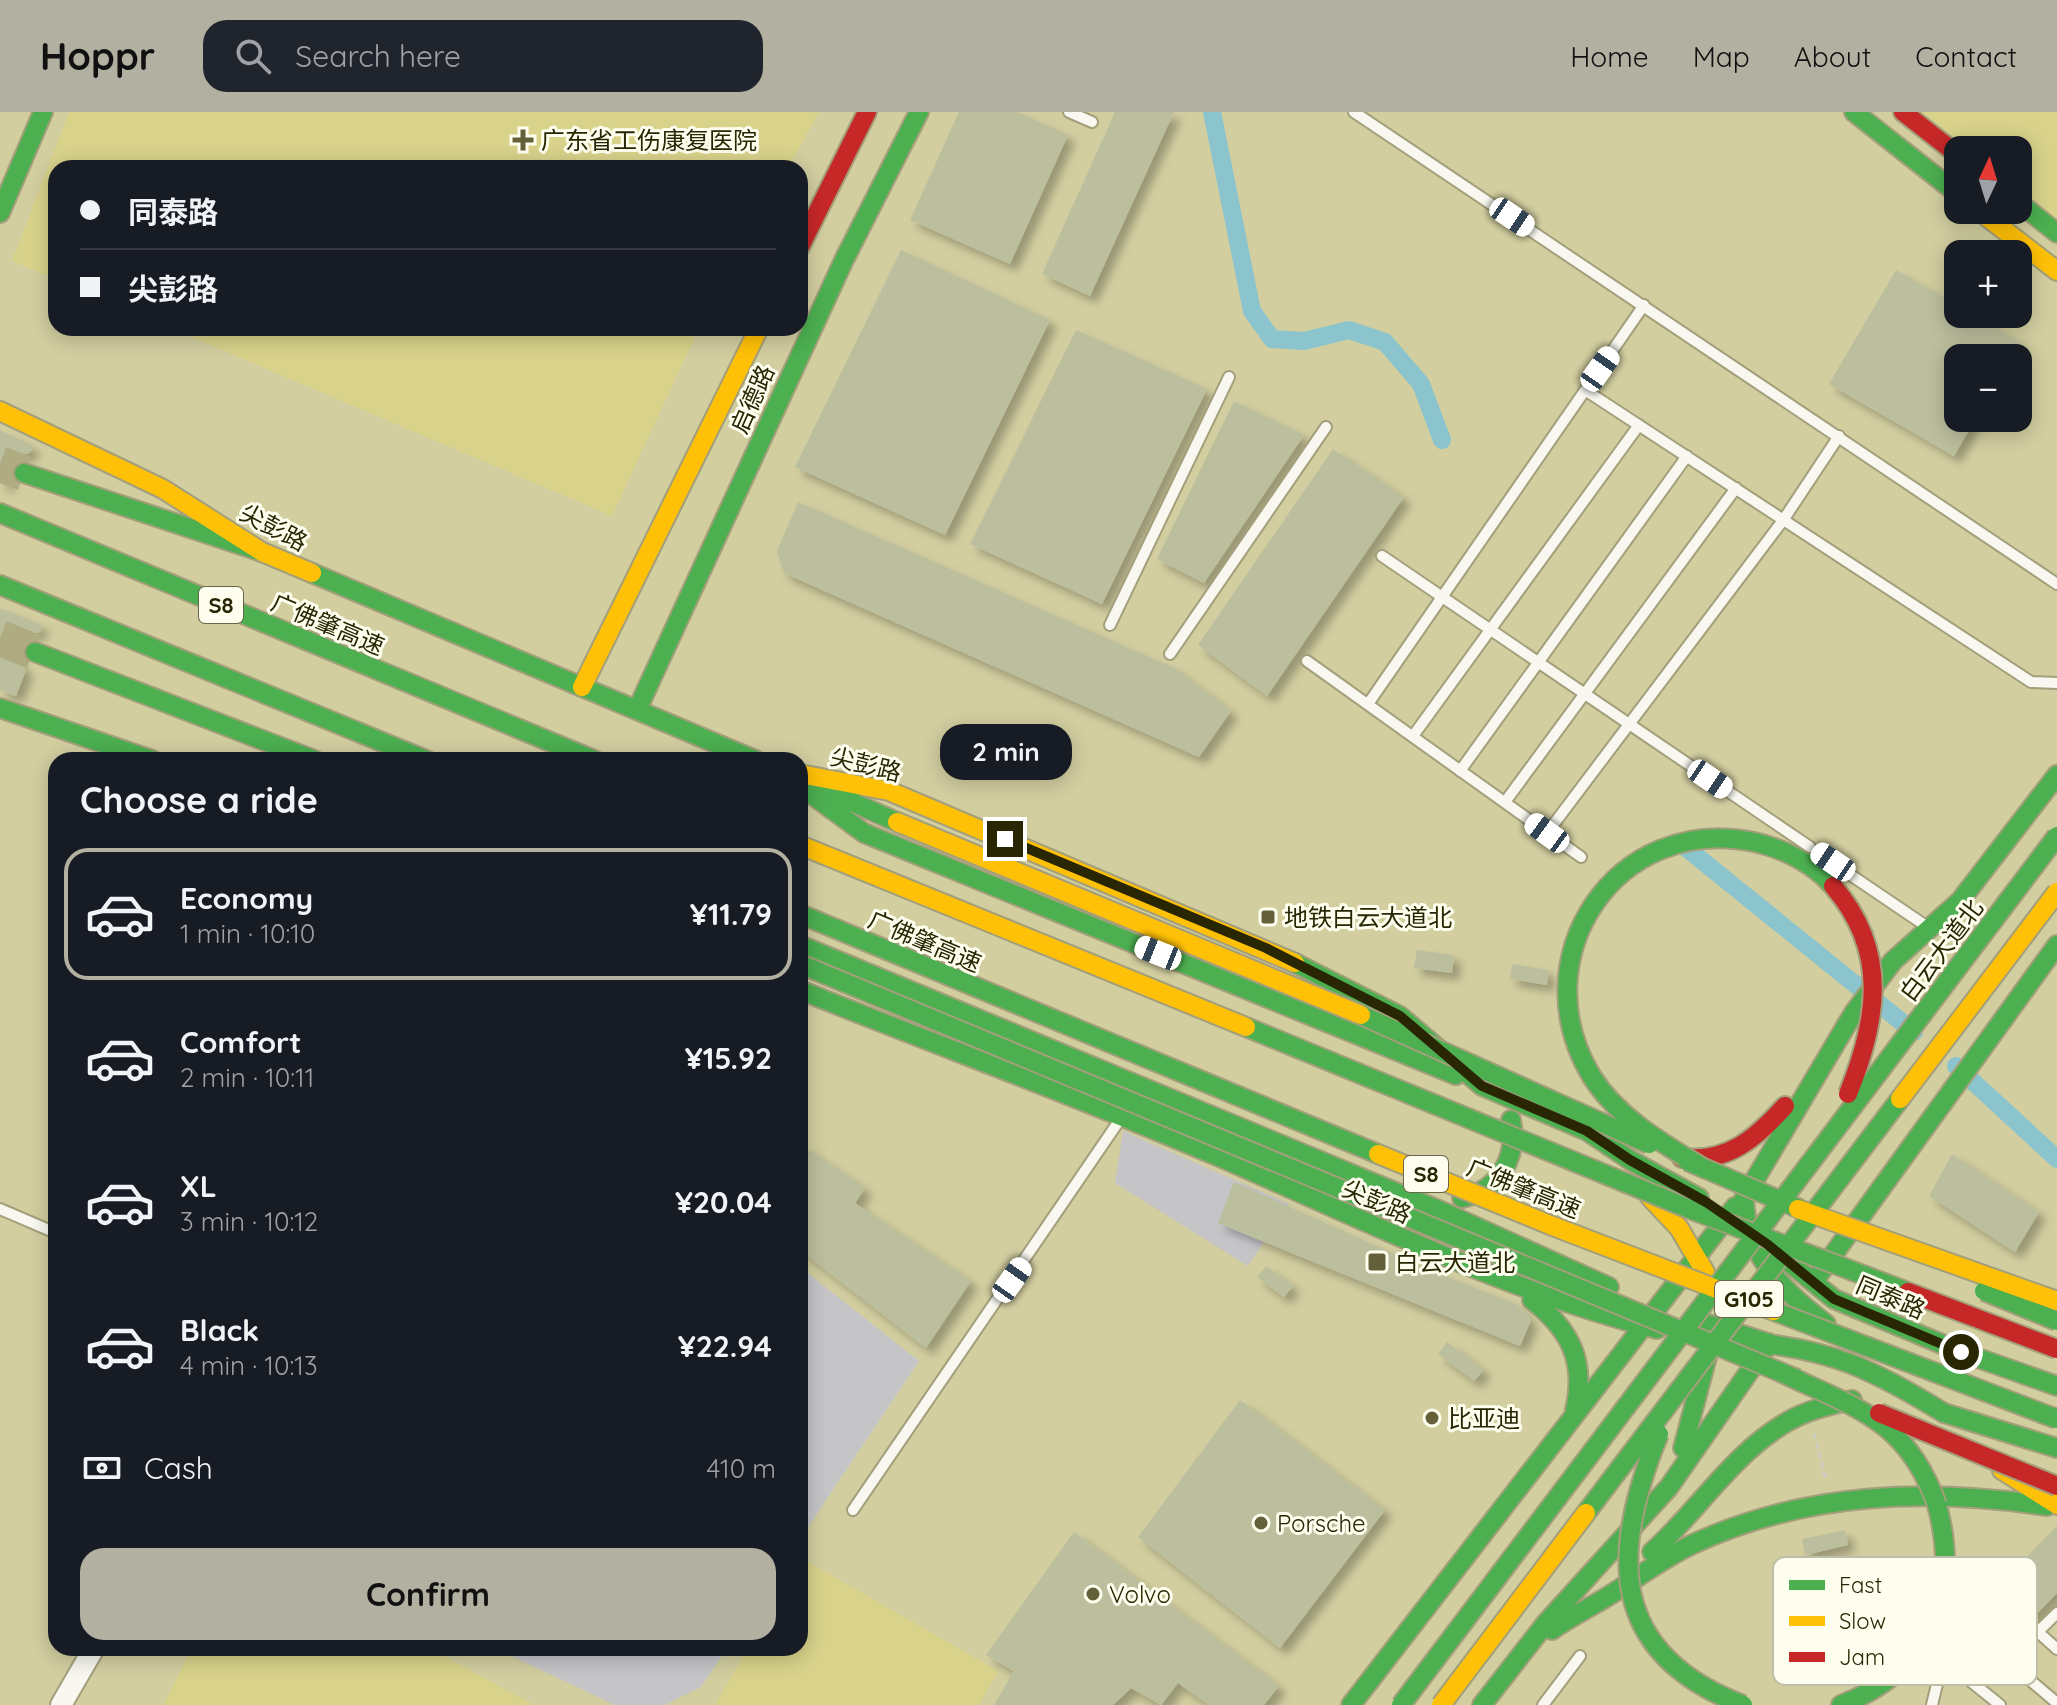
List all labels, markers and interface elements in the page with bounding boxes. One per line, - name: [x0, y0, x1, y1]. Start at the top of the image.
- search box: [203, 20, 763, 92]
- text: Hoppr: [40, 32, 155, 80]
- icon: search: [231, 34, 275, 78]
- text: Search here: [295, 37, 461, 75]
- text: Home: [1570, 39, 1649, 74]
- text: Map: [1693, 39, 1750, 74]
- text: About: [1794, 39, 1871, 74]
- text: Contact: [1915, 39, 2017, 74]
- place label: 广东省工伤康复医院: [541, 125, 757, 155]
- marker: 广东省工伤康复医院: [512, 129, 534, 151]
- north arrow: [1944, 136, 2032, 224]
- map controls: [1944, 136, 2032, 432]
- text: 同泰路: [128, 193, 218, 231]
- car: [1485, 194, 1539, 240]
- button: +: [1944, 240, 2032, 328]
- text: 尖彭路: [128, 270, 218, 308]
- car: [1576, 342, 1624, 396]
- button: −: [1944, 344, 2032, 432]
- street label: 启德路: [724, 360, 780, 438]
- street label: 尖彭路: [235, 497, 313, 557]
- road number: S8: [199, 587, 243, 623]
- street label: 广佛肇高速: [267, 587, 389, 661]
- callout: 2 min: [939, 723, 1071, 779]
- text: 2 min: [972, 735, 1040, 768]
- street label: 尖彭路: [827, 741, 905, 787]
- car: [1683, 756, 1737, 802]
- text: Choose a ride: [80, 777, 318, 822]
- car: [1521, 809, 1573, 857]
- route end: [987, 821, 1023, 857]
- car: [1806, 839, 1860, 885]
- icon: car: [84, 878, 156, 950]
- text: Economy: [180, 879, 313, 917]
- street label: 白云大道北: [1893, 893, 1989, 1007]
- text: ¥11.79: [690, 895, 772, 933]
- place label: 地铁白云大道北: [1284, 902, 1452, 932]
- street label: 广佛肇高速: [864, 904, 986, 978]
- marker: 地铁白云大道北: [1259, 908, 1277, 926]
- text: 1 min · 10:10: [180, 917, 315, 950]
- car: [1131, 933, 1185, 973]
- icon: car: [84, 1022, 156, 1094]
- text: Comfort: [180, 1023, 301, 1061]
- text: ¥15.92: [685, 1039, 772, 1077]
- text: 2 min · 10:11: [180, 1061, 314, 1094]
- street label: 广佛肇高速: [1463, 1152, 1585, 1224]
- road number: S8: [1404, 1156, 1448, 1192]
- icon: car: [84, 1166, 156, 1238]
- text: XL: [180, 1167, 217, 1205]
- street label: 尖彭路: [1338, 1173, 1416, 1229]
- text: ¥20.04: [675, 1183, 772, 1221]
- text: 3 min · 10:12: [180, 1205, 318, 1238]
- place label: 白云大道北: [1395, 1247, 1515, 1277]
- marker: 白云大道北: [1366, 1251, 1388, 1273]
- car: [988, 1253, 1036, 1307]
- street label: 同泰路: [1852, 1269, 1930, 1325]
- road number: G105: [1715, 1281, 1783, 1317]
- icon: car: [84, 1310, 156, 1382]
- text: Black: [180, 1311, 259, 1349]
- text: ¥22.94: [678, 1327, 772, 1365]
- route start: [1943, 1334, 1979, 1370]
- text: 4 min · 10:13: [180, 1349, 318, 1382]
- place label: 比亚迪: [1448, 1403, 1520, 1433]
- marker: 比亚迪: [1423, 1409, 1441, 1427]
- icon: cash: [80, 1446, 124, 1490]
- text: Cash: [144, 1449, 213, 1487]
- text: 410 m: [707, 1452, 776, 1485]
- place label: Porsche: [1277, 1508, 1366, 1538]
- marker: Porsche: [1252, 1514, 1270, 1532]
- button: Confirm: [80, 1548, 776, 1640]
- legend: [1773, 1557, 2037, 1685]
- text: Fast: [1839, 1571, 1882, 1599]
- place label: Volvo: [1109, 1579, 1171, 1609]
- marker: Volvo: [1084, 1585, 1102, 1603]
- text: Slow: [1839, 1607, 1886, 1635]
- text: Jam: [1839, 1643, 1885, 1671]

